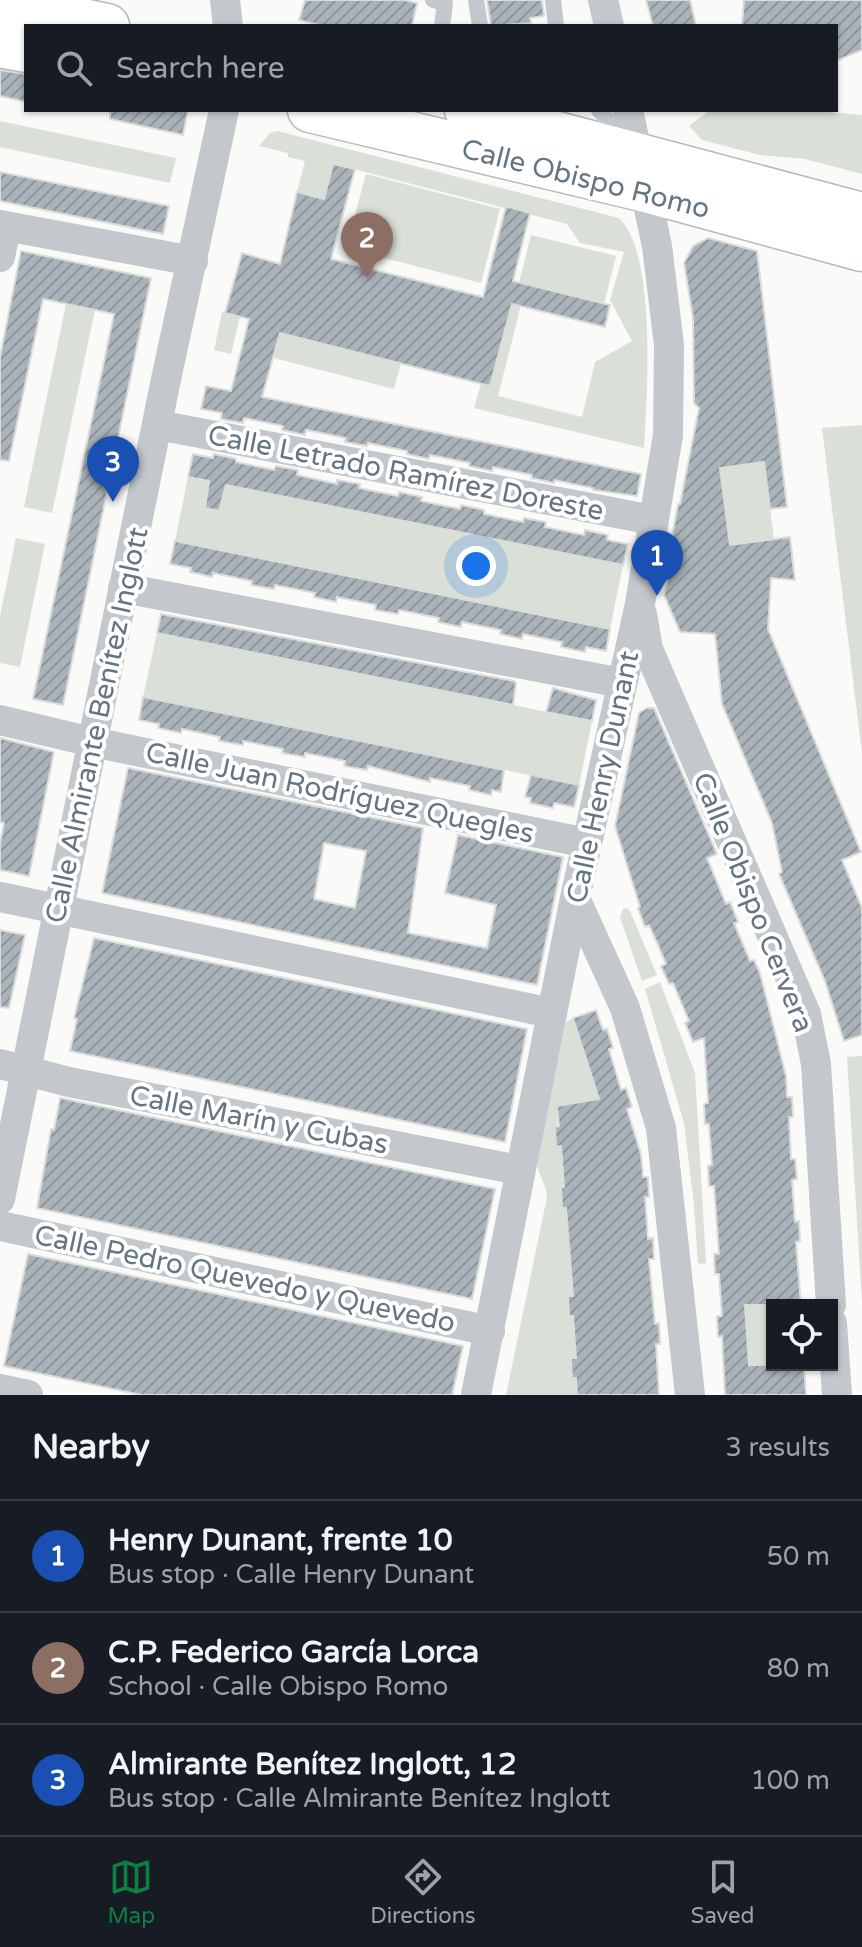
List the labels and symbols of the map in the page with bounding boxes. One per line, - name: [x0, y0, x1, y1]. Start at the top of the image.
- street label: Calle Obispo Romo: [458, 132, 713, 226]
- pin: 2: [341, 212, 393, 278]
- street label: Calle Letrado Ramírez Doreste: [205, 418, 607, 528]
- pin: 3: [87, 436, 139, 502]
- street label: Calle Almirante Benítez Inglott: [38, 524, 156, 926]
- pin: 1: [631, 530, 683, 596]
- your location: [456, 546, 496, 586]
- street label: Calle Henry Dunant: [560, 648, 646, 906]
- street label: Calle Juan Rodríguez Quegles: [143, 735, 537, 851]
- street label: Calle Obispo Cervera: [685, 767, 821, 1037]
- street label: Calle Marín y Cubas: [127, 1078, 391, 1162]
- street label: Calle Pedro Quevedo y Quevedo: [31, 1218, 458, 1340]

